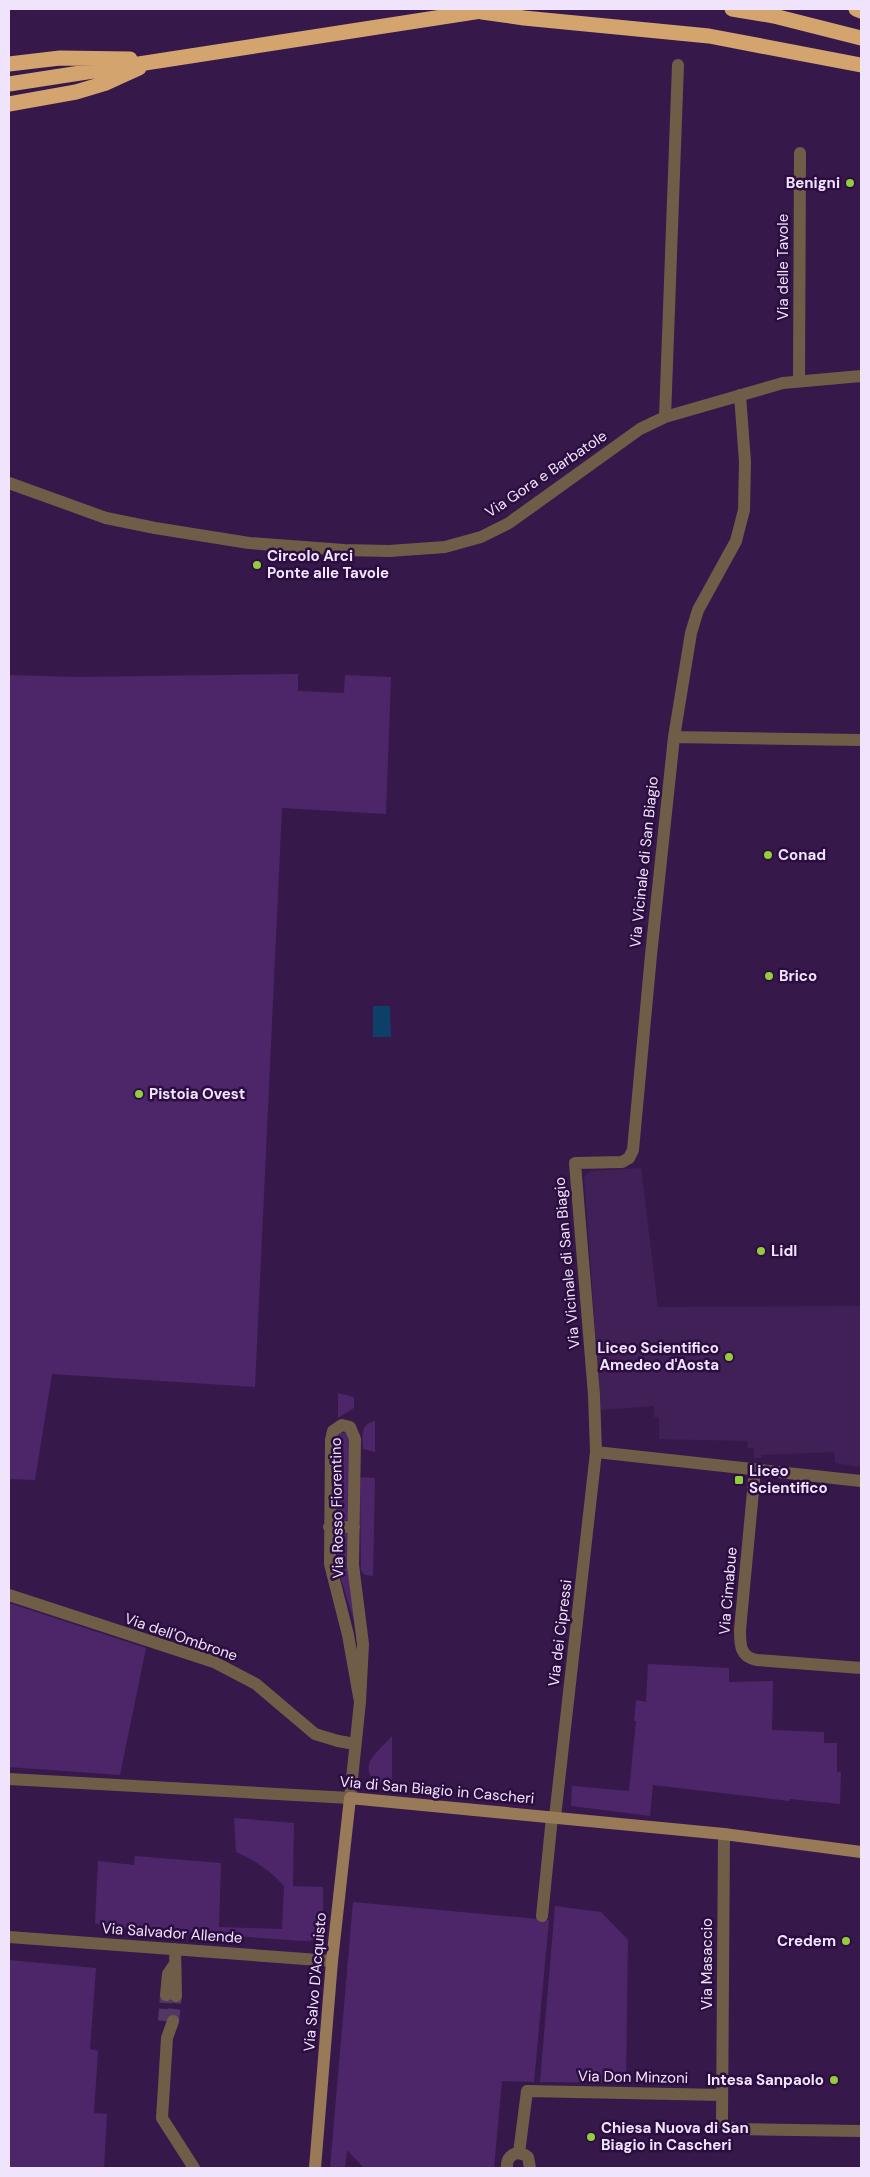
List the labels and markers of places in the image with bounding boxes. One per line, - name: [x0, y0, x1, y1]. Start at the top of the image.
- place label: Benigni: [786, 173, 840, 193]
- marker: Benigni: [844, 177, 856, 189]
- place label: Circolo Arci Ponte alle Tavole: [267, 546, 389, 583]
- marker: Circolo Arci Ponte alle Tavole: [251, 559, 263, 571]
- place label: Conad: [778, 845, 826, 865]
- marker: Conad: [762, 849, 774, 861]
- place label: Brico: [779, 966, 817, 986]
- marker: Brico: [763, 970, 775, 982]
- place label: Pistoia Ovest: [149, 1084, 245, 1104]
- marker: Pistoia Ovest: [133, 1088, 145, 1100]
- place label: Lidl: [771, 1241, 797, 1261]
- marker: Lidl: [755, 1245, 767, 1257]
- place label: Liceo Scientifico Amedeo d'Aosta: [597, 1338, 719, 1375]
- marker: Liceo Scientifico Amedeo d'Aosta: [723, 1351, 735, 1363]
- place label: Liceo Scientifico: [749, 1461, 828, 1498]
- marker: Liceo Scientifico: [733, 1474, 745, 1486]
- place label: Credem: [777, 1931, 836, 1951]
- marker: Credem: [840, 1935, 852, 1947]
- place label: Intesa Sanpaolo: [707, 2070, 824, 2090]
- marker: Intesa Sanpaolo: [828, 2074, 840, 2086]
- place label: Chiesa Nuova di San Biagio in Cascheri: [601, 2118, 749, 2155]
- marker: Chiesa Nuova di San Biagio in Cascheri: [585, 2131, 597, 2143]

